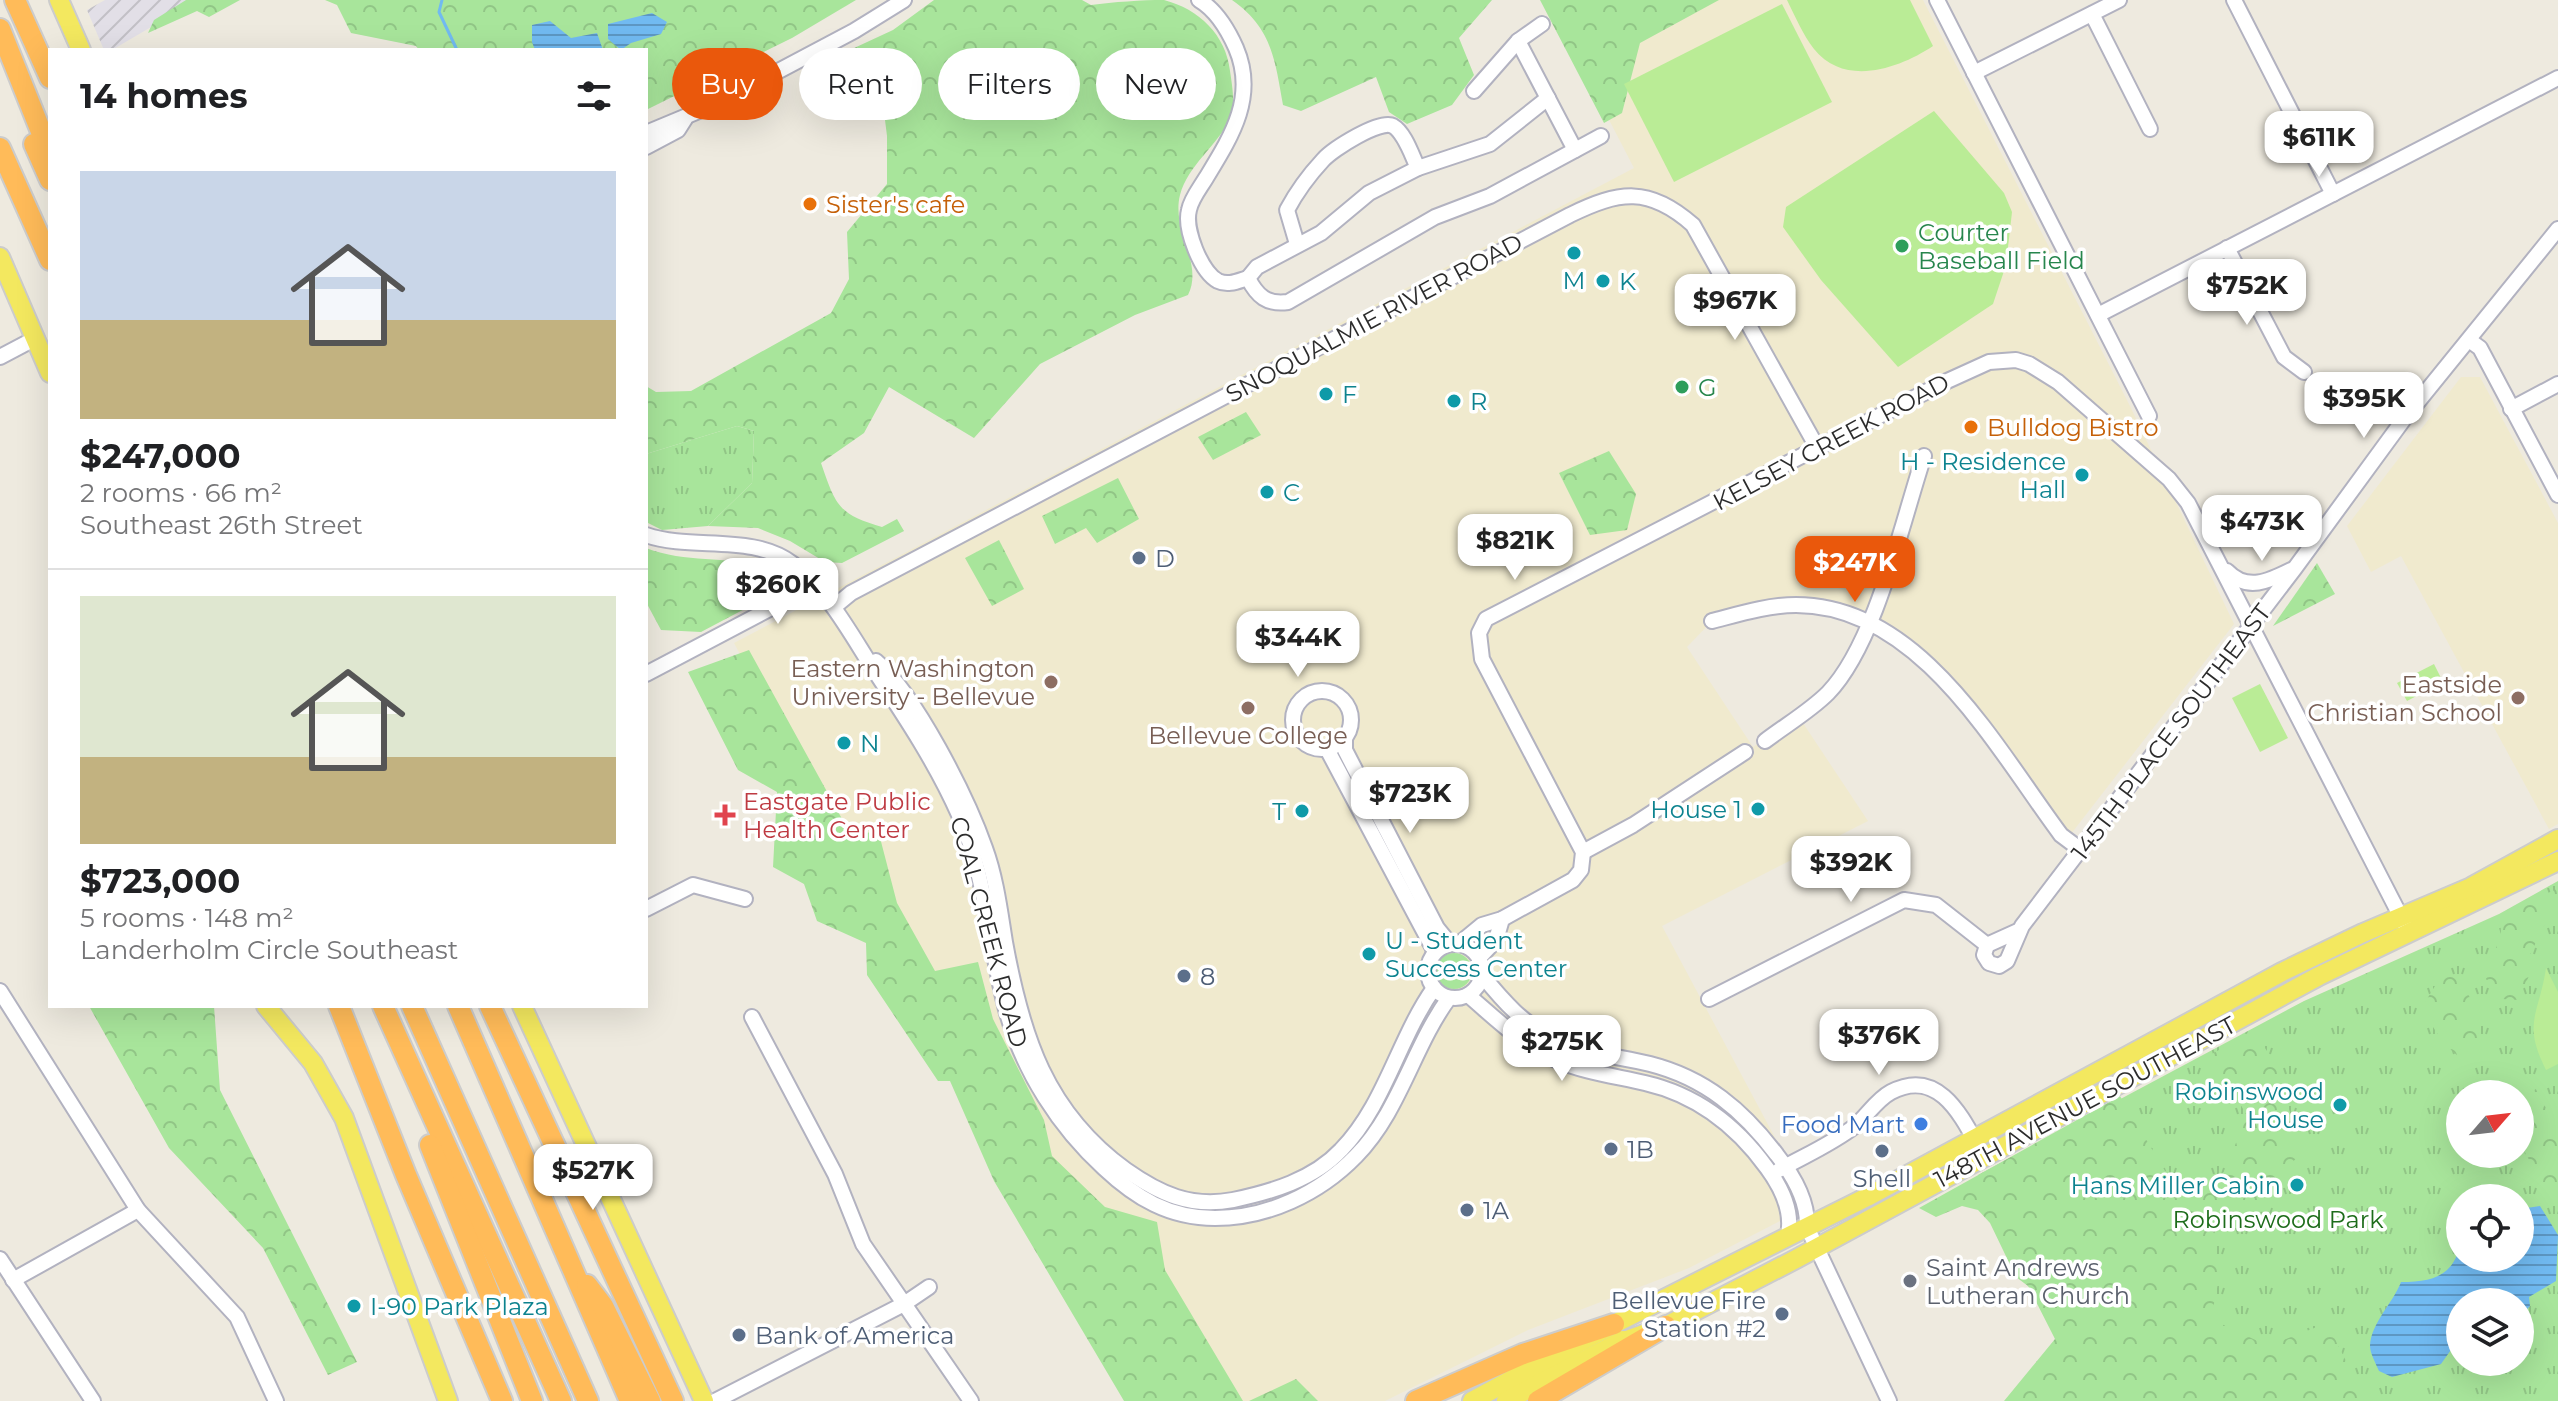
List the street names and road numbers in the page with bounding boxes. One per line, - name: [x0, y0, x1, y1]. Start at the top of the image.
- street label: SNOQUALMIE RIVER ROAD: [1221, 227, 1527, 409]
- street label: KELSEY CREEK ROAD: [1708, 367, 1954, 517]
- street label: 145TH PLACE SOUTHEAST: [2065, 598, 2277, 866]
- street label: COAL CREEK ROAD: [944, 813, 1034, 1051]
- street label: 148TH AVENUE SOUTHEAST: [1929, 1010, 2241, 1194]

